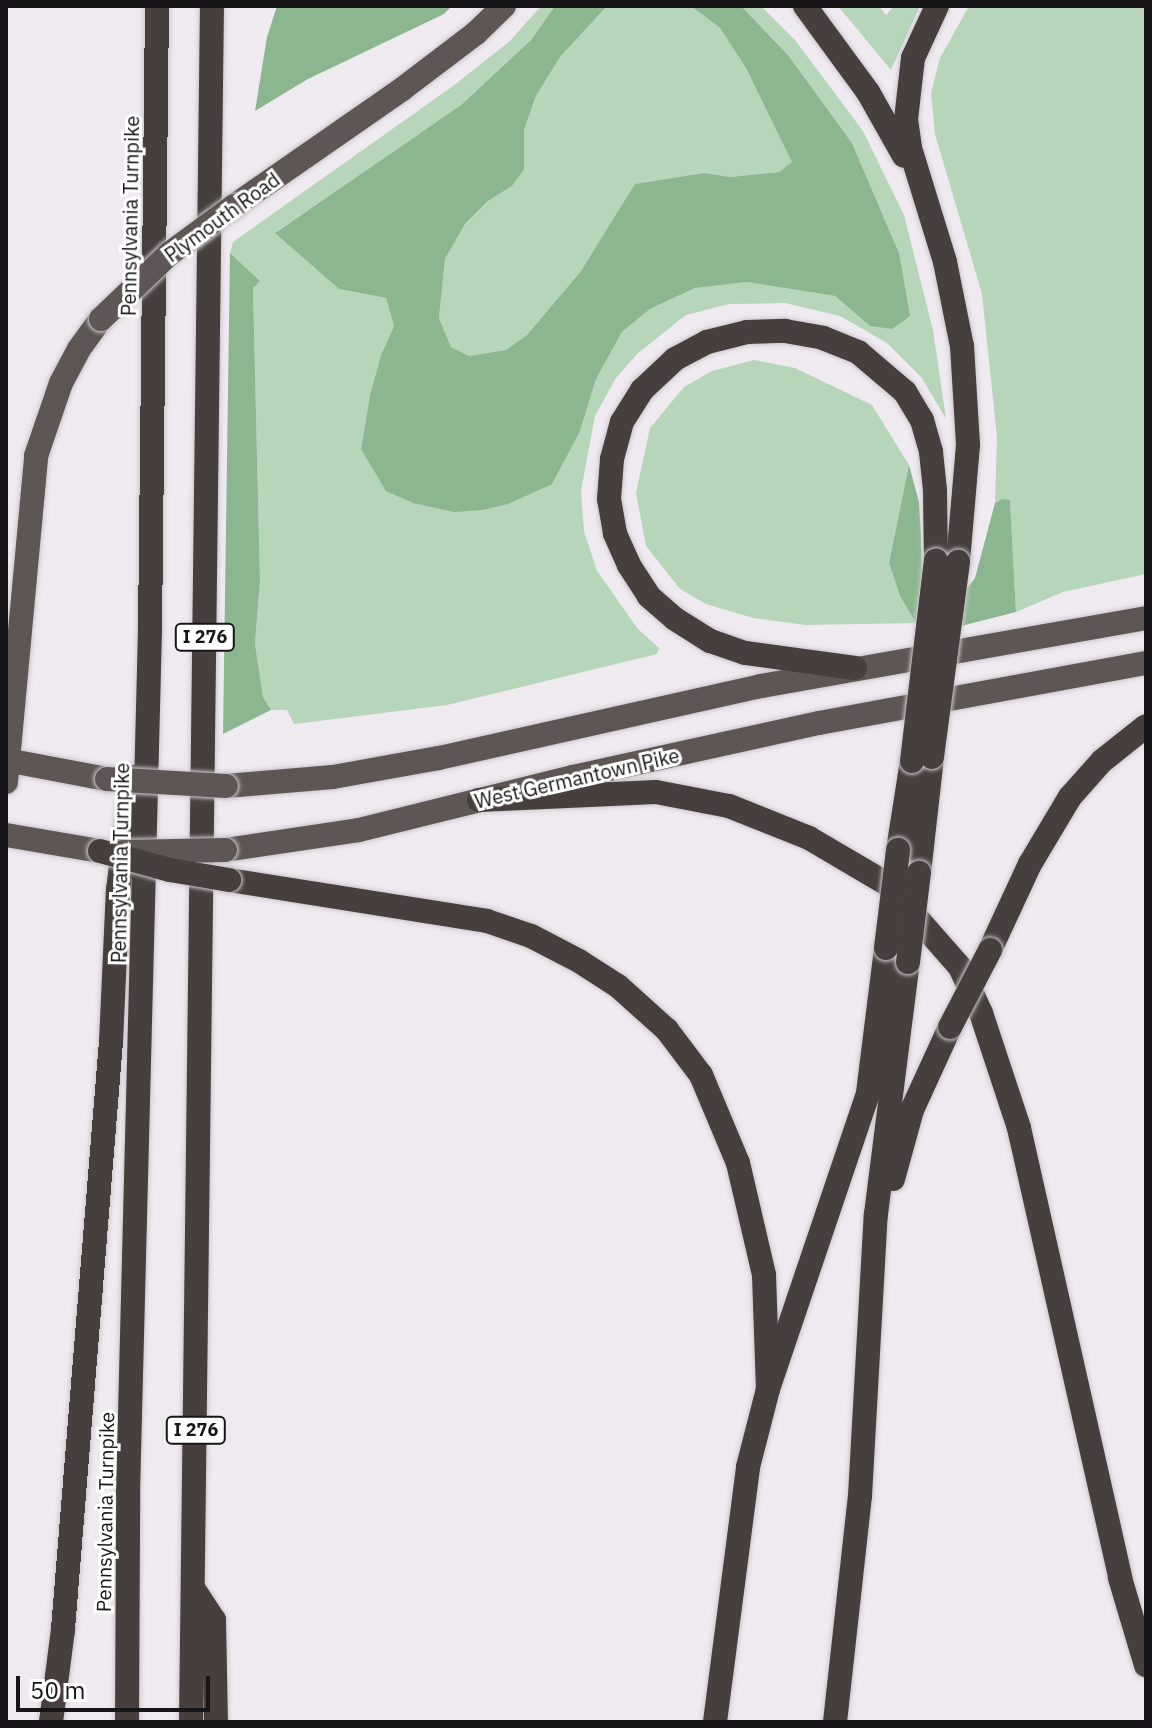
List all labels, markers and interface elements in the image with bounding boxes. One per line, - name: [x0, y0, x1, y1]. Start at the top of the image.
- street label: Pennsylvania Turnpike: [116, 116, 144, 316]
- street label: Plymouth Road: [160, 167, 284, 267]
- road number: I 276: [173, 623, 237, 651]
- street label: West Germantown Pike: [472, 743, 682, 813]
- street label: Pennsylvania Turnpike: [106, 763, 134, 963]
- street label: Pennsylvania Turnpike: [91, 1412, 119, 1612]
- road number: I 276: [164, 1416, 228, 1444]
- scale bar: [20, 1660, 214, 1710]
- text: 50 m: [30, 1674, 85, 1706]

